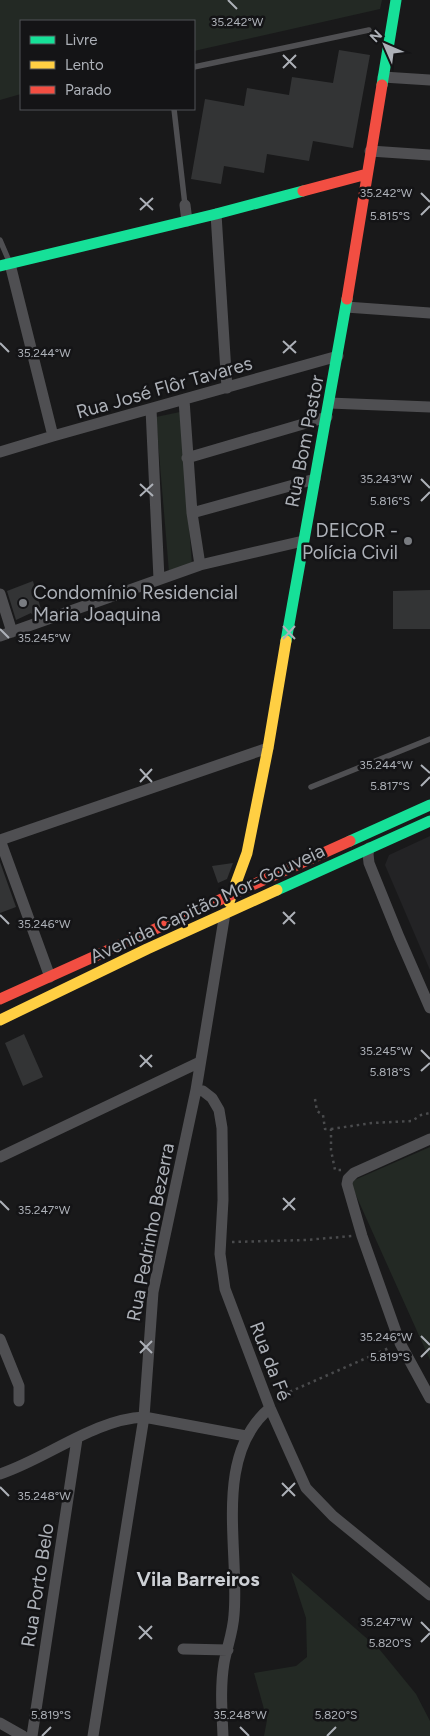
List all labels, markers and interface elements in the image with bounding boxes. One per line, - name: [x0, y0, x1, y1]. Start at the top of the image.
- text: 35.242°W: [211, 15, 264, 29]
- legend: [20, 20, 195, 110]
- north arrow: [360, 20, 410, 70]
- text: N: [366, 26, 386, 46]
- text: Livre: [65, 31, 97, 49]
- text: Lento: [65, 56, 104, 74]
- text: Parado: [65, 81, 112, 99]
- text: 35.242°W: [360, 186, 413, 200]
- text: 5.815°S: [370, 209, 410, 223]
- text: 35.244°W: [17, 346, 71, 360]
- street label: Rua José Flôr Tavares: [73, 351, 255, 424]
- street label: Rua Bom Pastor: [280, 372, 329, 509]
- text: 35.243°W: [360, 472, 413, 486]
- text: 5.816°S: [370, 494, 410, 508]
- place label: DEICOR - Polícia Civil: [302, 519, 398, 564]
- marker: DEICOR - Polícia Civil: [402, 535, 414, 547]
- place label: Condomínio Residencial Maria Joaquina: [33, 581, 238, 626]
- marker: Condomínio Residencial Maria Joaquina: [17, 597, 29, 609]
- text: 35.245°W: [18, 631, 71, 645]
- text: 35.244°W: [359, 758, 413, 772]
- text: 5.817°S: [370, 779, 410, 793]
- street label: Avenida Capitão Mor-Gouveia: [86, 839, 328, 968]
- text: 35.246°W: [18, 917, 71, 931]
- text: 35.245°W: [360, 1044, 413, 1058]
- text: 5.818°S: [370, 1065, 410, 1079]
- street label: Rua Pedrinho Bezerra: [122, 1141, 179, 1323]
- text: 35.247°W: [18, 1203, 71, 1217]
- street label: Rua da Fé: [245, 1318, 296, 1404]
- text: 35.246°W: [360, 1330, 413, 1344]
- text: 5.819°S: [370, 1350, 410, 1364]
- text: 35.248°W: [17, 1489, 71, 1503]
- street label: Rua Porto Belo: [16, 1521, 59, 1649]
- district label: Vila Barreiros: [137, 1567, 259, 1591]
- text: 35.247°W: [360, 1615, 413, 1629]
- text: 5.820°S: [369, 1636, 411, 1650]
- text: 5.819°S: [31, 1708, 71, 1722]
- text: 35.248°W: [213, 1708, 267, 1722]
- text: 5.820°S: [315, 1708, 357, 1722]

